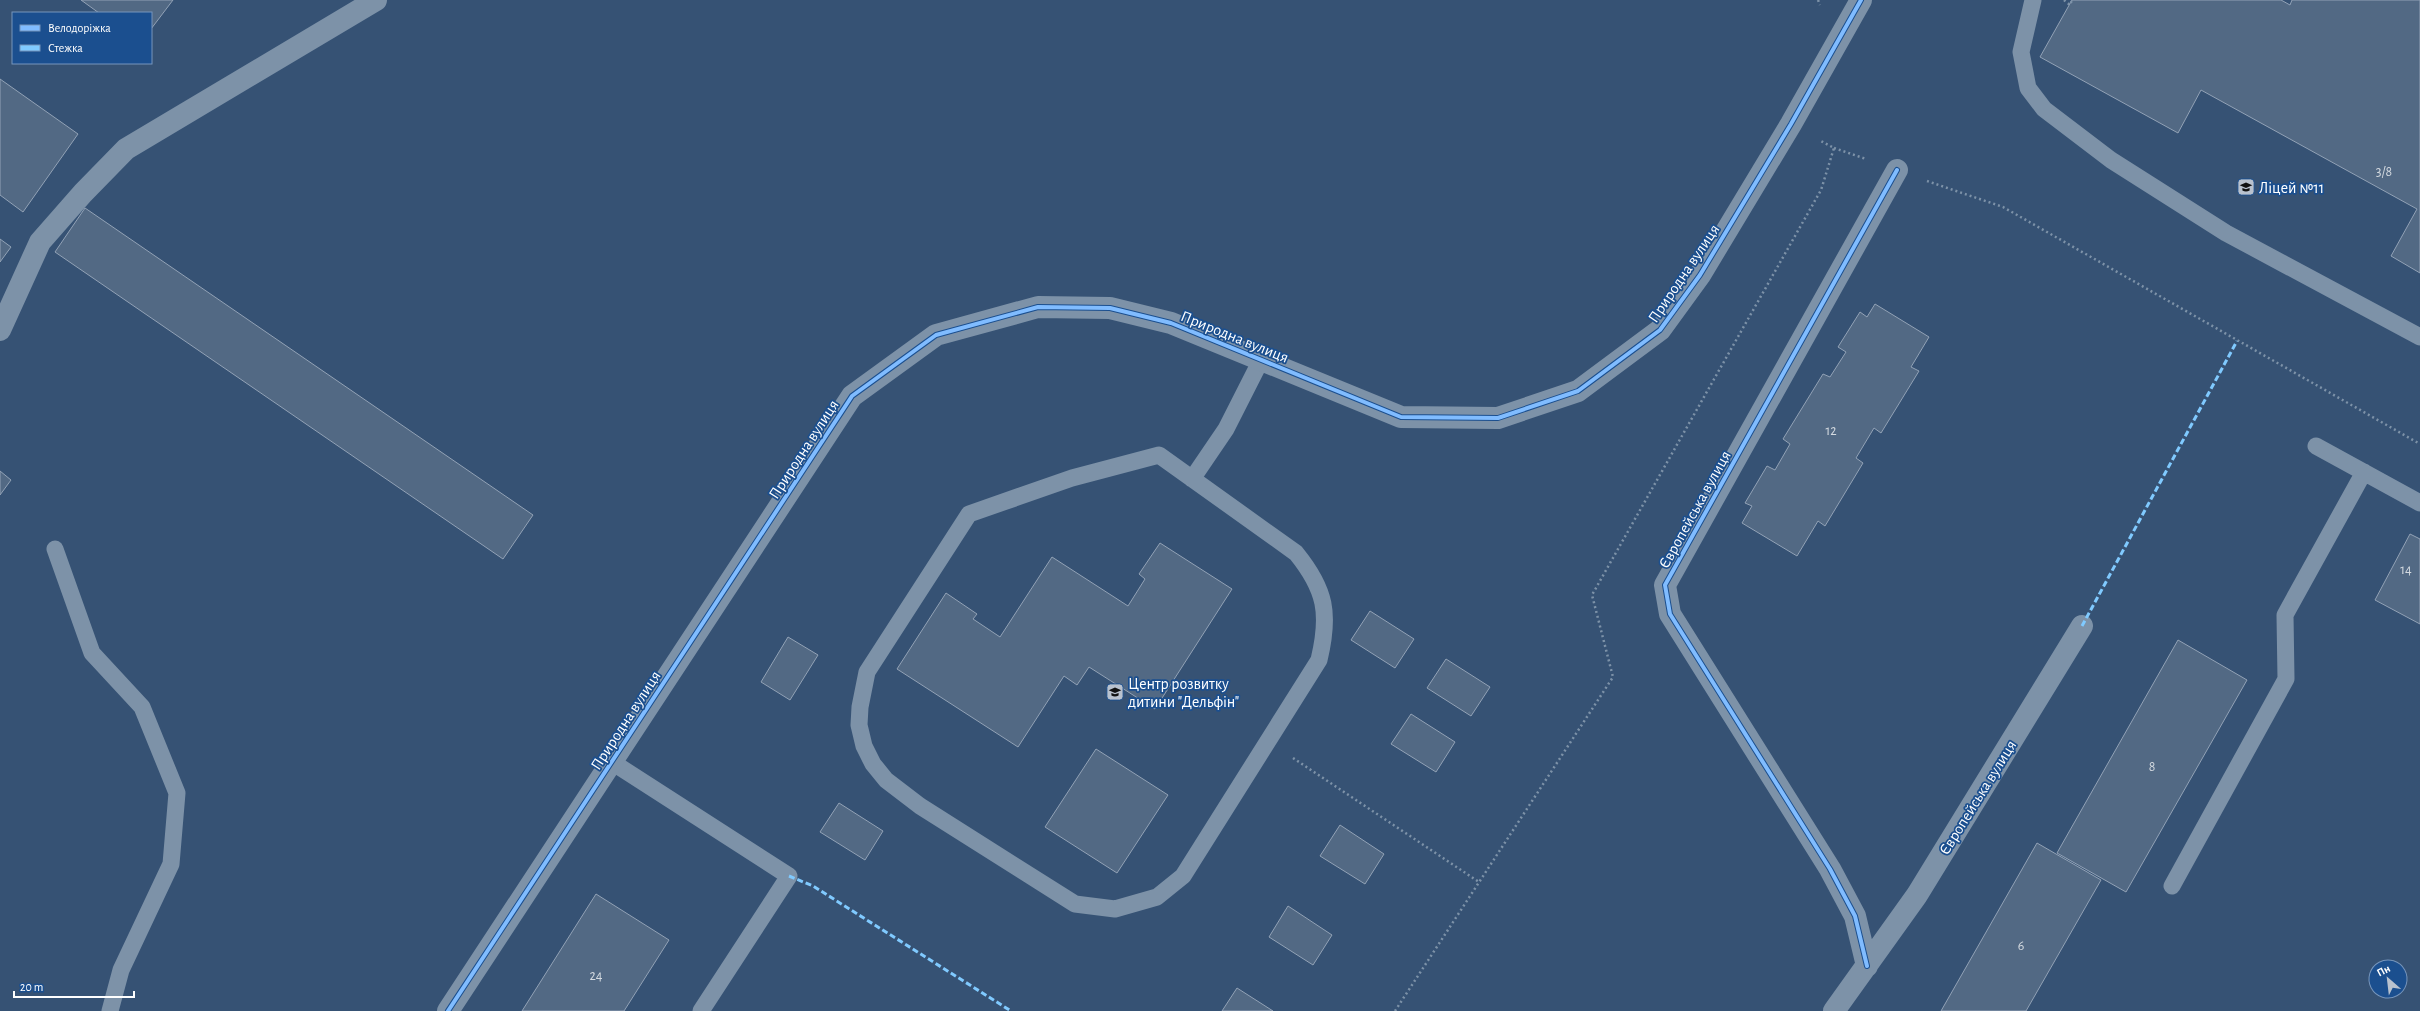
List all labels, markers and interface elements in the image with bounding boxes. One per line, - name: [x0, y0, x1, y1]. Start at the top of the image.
- legend: [12, 12, 152, 64]
- text: Велодоріжка: [48, 22, 111, 34]
- text: Стежка: [48, 42, 83, 54]
- house number: 3/8: [2376, 165, 2392, 179]
- school or university icon: Ліцей №11: [2236, 177, 2256, 197]
- place label: Ліцей №11: [2259, 180, 2324, 196]
- street label: Природна вулиця: [1645, 222, 1723, 326]
- street label: Природна вулиця: [1178, 308, 1291, 367]
- street label: Природна вулиця: [766, 397, 843, 503]
- house number: 12: [1825, 424, 1837, 438]
- street label: Європейська вулиця: [1656, 448, 1735, 571]
- house number: 14: [2400, 563, 2412, 577]
- street label: Природна вулиця: [588, 668, 665, 774]
- place label: Центр розвитку дитини "Дельфін": [1128, 676, 1239, 710]
- school or university icon: Центр розвитку дитини "Дельфін": [1105, 682, 1125, 702]
- street label: Європейська вулиця: [1936, 737, 2020, 858]
- house number: 8: [2149, 760, 2155, 774]
- house number: 6: [2018, 939, 2024, 953]
- north arrow: [2368, 959, 2408, 999]
- text: Пн: [2375, 963, 2392, 979]
- house number: 24: [589, 969, 603, 983]
- scale bar: [14, 973, 134, 999]
- text: 20 m: [20, 981, 43, 993]

